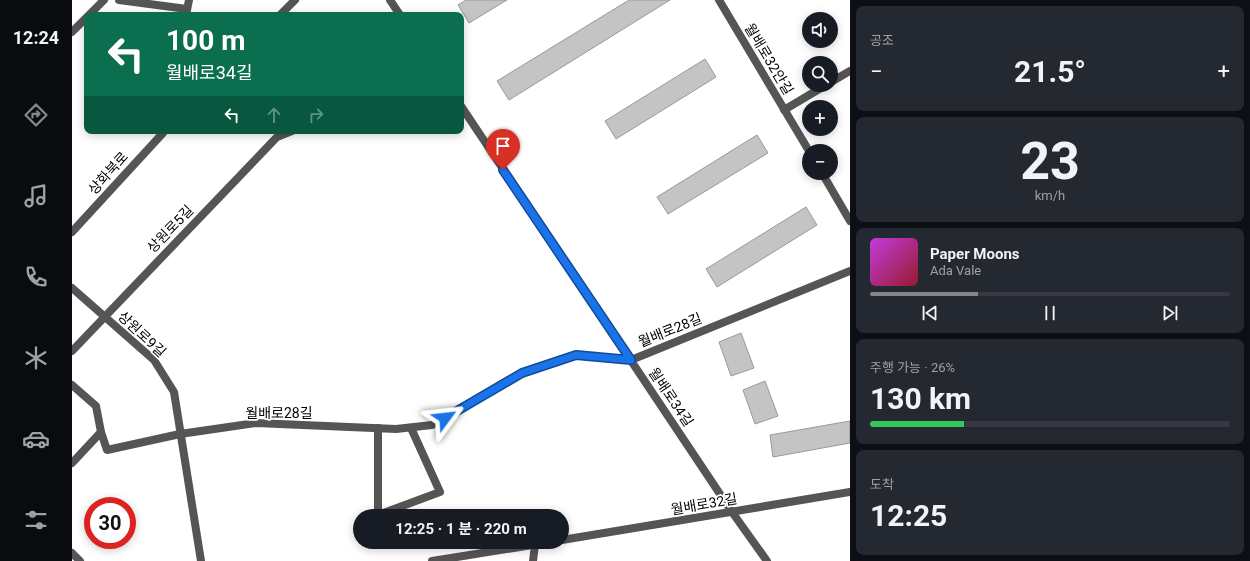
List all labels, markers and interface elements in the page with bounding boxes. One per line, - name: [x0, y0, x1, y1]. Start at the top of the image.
- map controls: [802, 12, 838, 180]
- button: sound: [802, 12, 838, 48]
- street label: 월배로32안길: [742, 21, 796, 97]
- text: 100 m: [166, 24, 245, 57]
- text: 12:24: [13, 27, 59, 48]
- icon: left: [100, 28, 152, 80]
- text: 공조: [870, 33, 894, 48]
- text: 21.5°: [1014, 54, 1086, 89]
- button: search: [802, 56, 838, 92]
- text: −: [870, 59, 883, 84]
- text: +: [1218, 59, 1230, 84]
- text: 월배로34길: [166, 62, 252, 83]
- button: +: [802, 100, 838, 136]
- icon: directions: [22, 101, 50, 129]
- icon: left: [221, 104, 243, 126]
- icon: ahead: [263, 104, 285, 126]
- icon: right: [305, 104, 327, 126]
- pin: [486, 129, 520, 170]
- text: 23: [1020, 131, 1080, 192]
- icon: arrive: [492, 135, 514, 157]
- button: −: [802, 144, 838, 180]
- street label: 상화북로: [85, 148, 131, 198]
- icon: music: [22, 182, 50, 210]
- text: km/h: [1035, 188, 1065, 203]
- street label: 상원로5길: [144, 202, 196, 256]
- text: Paper Moons: [930, 245, 1020, 263]
- icon: phone: [22, 263, 50, 291]
- text: Ada Vale: [930, 263, 981, 278]
- icon: previous: [919, 302, 941, 324]
- icon: pause: [1039, 302, 1061, 324]
- icon: next: [1159, 302, 1181, 324]
- street label: 상원로9길: [115, 308, 169, 360]
- street label: 월배로28길: [636, 310, 704, 350]
- icon: climate: [22, 344, 50, 372]
- text: 주행 가능 · 26%: [870, 360, 955, 375]
- street label: 월배로34길: [646, 365, 696, 429]
- text: 130 km: [870, 381, 971, 416]
- position arrow: [424, 397, 466, 439]
- street label: 월배로28길: [245, 405, 313, 421]
- icon: car: [22, 425, 50, 453]
- text: 도착: [870, 477, 894, 492]
- street label: 월배로32길: [669, 490, 739, 518]
- speed limit sign: 30: [84, 497, 136, 549]
- text: 12:25: [870, 498, 947, 533]
- icon: filters: [22, 506, 50, 534]
- text: 12:25 · 1 분 · 220 m: [395, 520, 527, 538]

